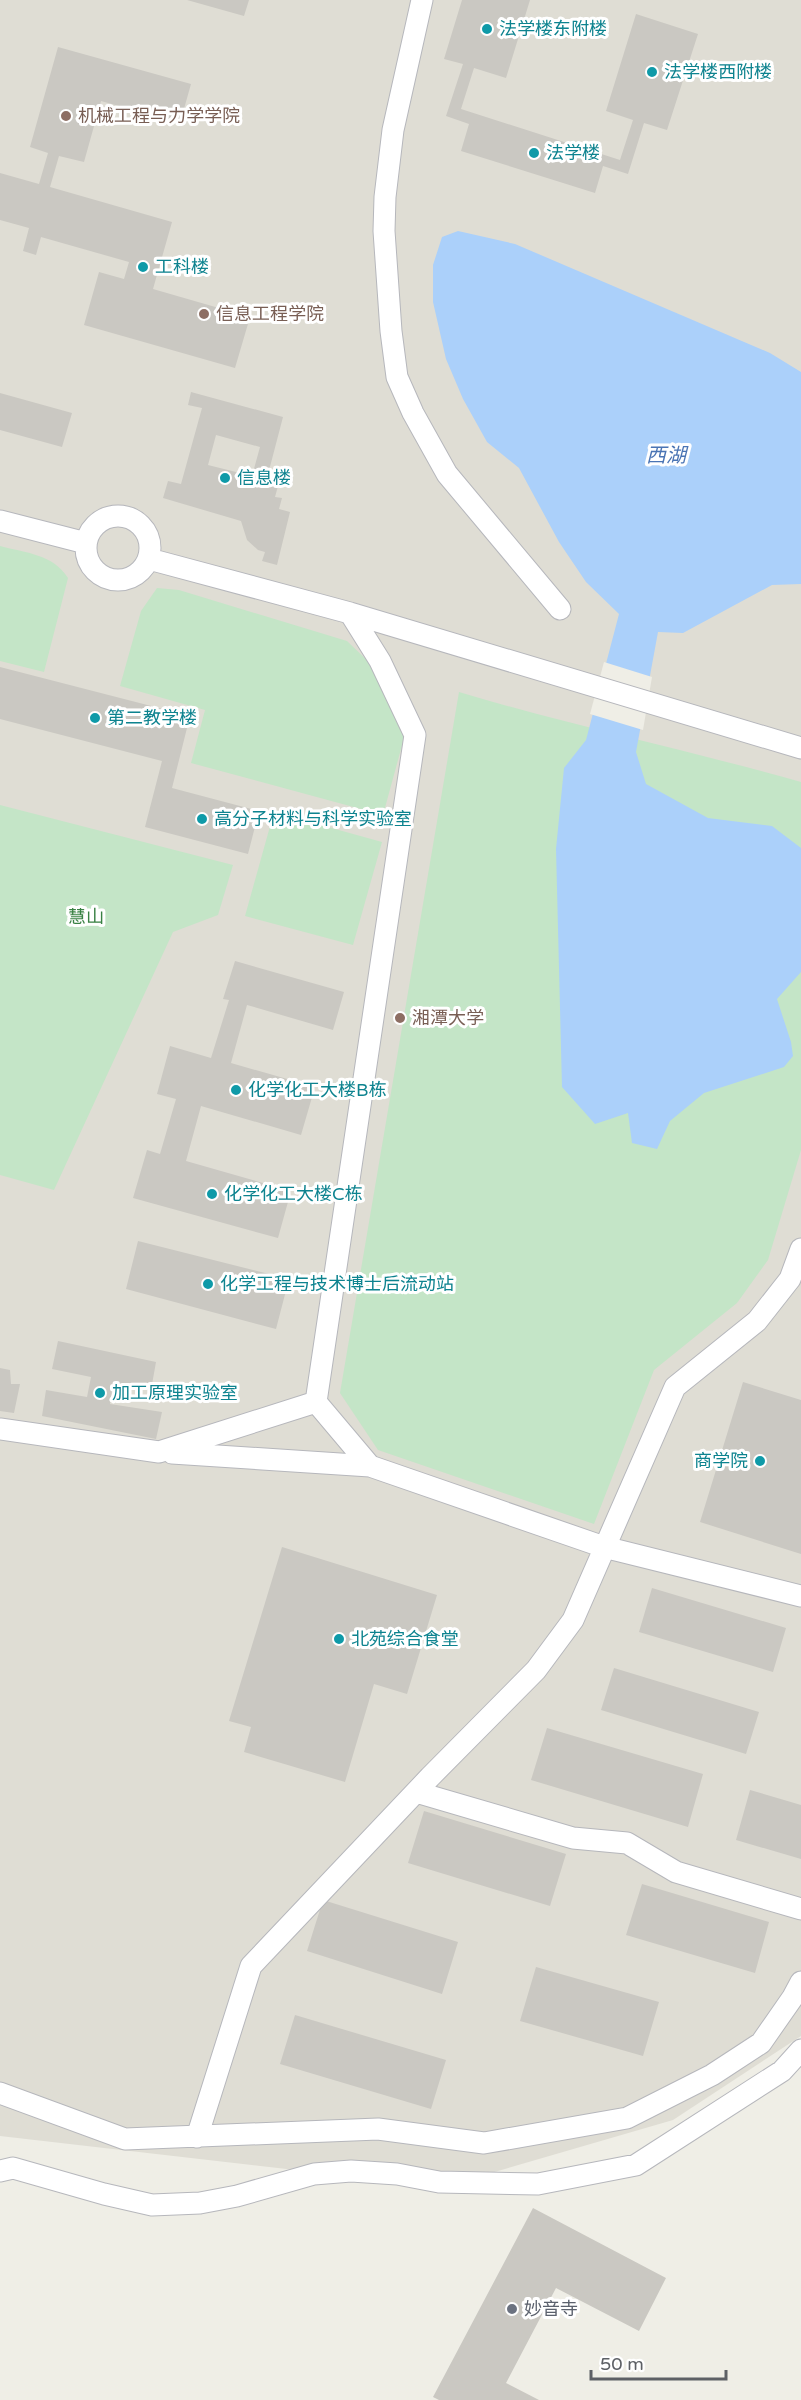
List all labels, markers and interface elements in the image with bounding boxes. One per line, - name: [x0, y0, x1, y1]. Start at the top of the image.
- place label: 法学楼东附楼: [499, 18, 607, 40]
- marker: 法学楼东附楼: [480, 22, 494, 36]
- place label: 法学楼西附楼: [664, 61, 772, 83]
- marker: 法学楼西附楼: [645, 65, 659, 79]
- place label: 机械工程与力学学院: [78, 105, 240, 127]
- marker: 机械工程与力学学院: [59, 109, 73, 123]
- place label: 法学楼: [546, 142, 600, 164]
- marker: 法学楼: [527, 146, 541, 160]
- place label: 工科楼: [155, 256, 209, 278]
- marker: 工科楼: [136, 260, 150, 274]
- place label: 信息工程学院: [216, 303, 324, 325]
- marker: 信息工程学院: [197, 307, 211, 321]
- water label: 西湖: [646, 444, 689, 468]
- place label: 信息楼: [237, 467, 291, 489]
- marker: 信息楼: [218, 471, 232, 485]
- place label: 第二教学楼: [107, 707, 197, 729]
- marker: 第二教学楼: [88, 711, 102, 725]
- place label: 高分子材料与科学实验室: [214, 808, 412, 830]
- marker: 高分子材料与科学实验室: [195, 812, 209, 826]
- park label: 慧山: [68, 906, 104, 928]
- place label: 湘潭大学: [412, 1007, 484, 1029]
- marker: 湘潭大学: [393, 1011, 407, 1025]
- place label: 化学化工大楼B栋: [248, 1079, 386, 1101]
- marker: 化学化工大楼B栋: [229, 1083, 243, 1097]
- place label: 化学化工大楼C栋: [224, 1183, 363, 1205]
- marker: 化学化工大楼C栋: [205, 1187, 219, 1201]
- place label: 化学工程与技术博士后流动站: [220, 1273, 454, 1295]
- marker: 化学工程与技术博士后流动站: [201, 1277, 215, 1291]
- place label: 加工原理实验室: [112, 1382, 238, 1404]
- marker: 加工原理实验室: [93, 1386, 107, 1400]
- place label: 商学院: [694, 1450, 748, 1472]
- marker: 商学院: [753, 1454, 767, 1468]
- place label: 北苑综合食堂: [351, 1628, 459, 1650]
- marker: 北苑综合食堂: [332, 1632, 346, 1646]
- place label: 妙音寺: [524, 2298, 578, 2320]
- marker: 妙音寺: [505, 2302, 519, 2316]
- scale bar: [591, 2343, 726, 2381]
- text: 50 m: [600, 2353, 644, 2375]

